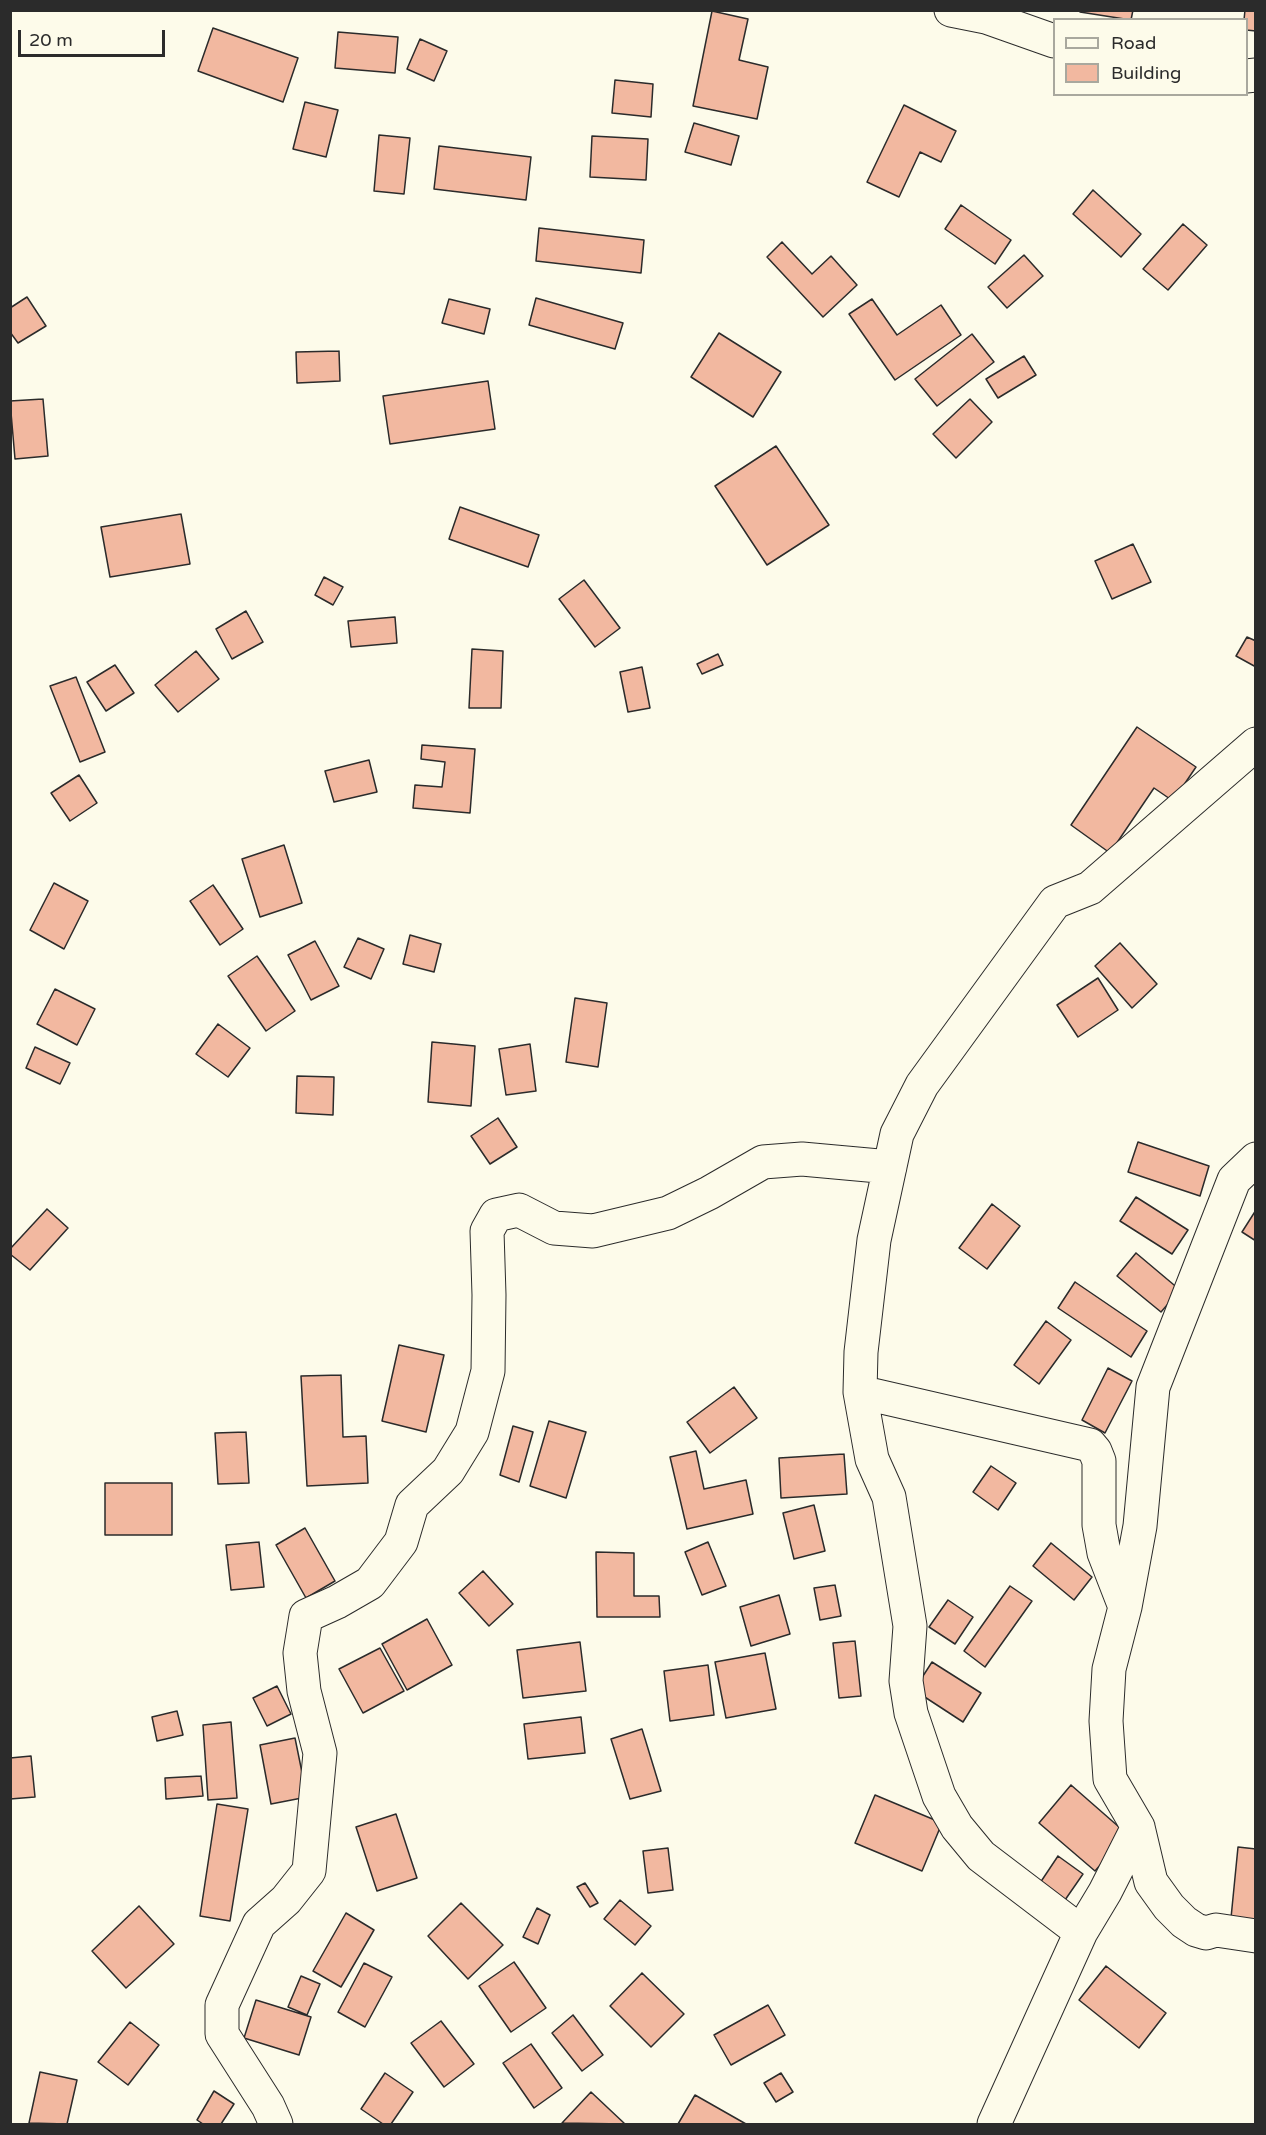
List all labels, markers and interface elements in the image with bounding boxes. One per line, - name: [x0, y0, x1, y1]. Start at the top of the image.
- scale bar: [21, 18, 168, 56]
- legend: [1053, 18, 1248, 96]
- text: 20 m: [29, 29, 73, 51]
- text: Road: [1111, 32, 1156, 54]
- text: Building: [1111, 62, 1181, 84]

